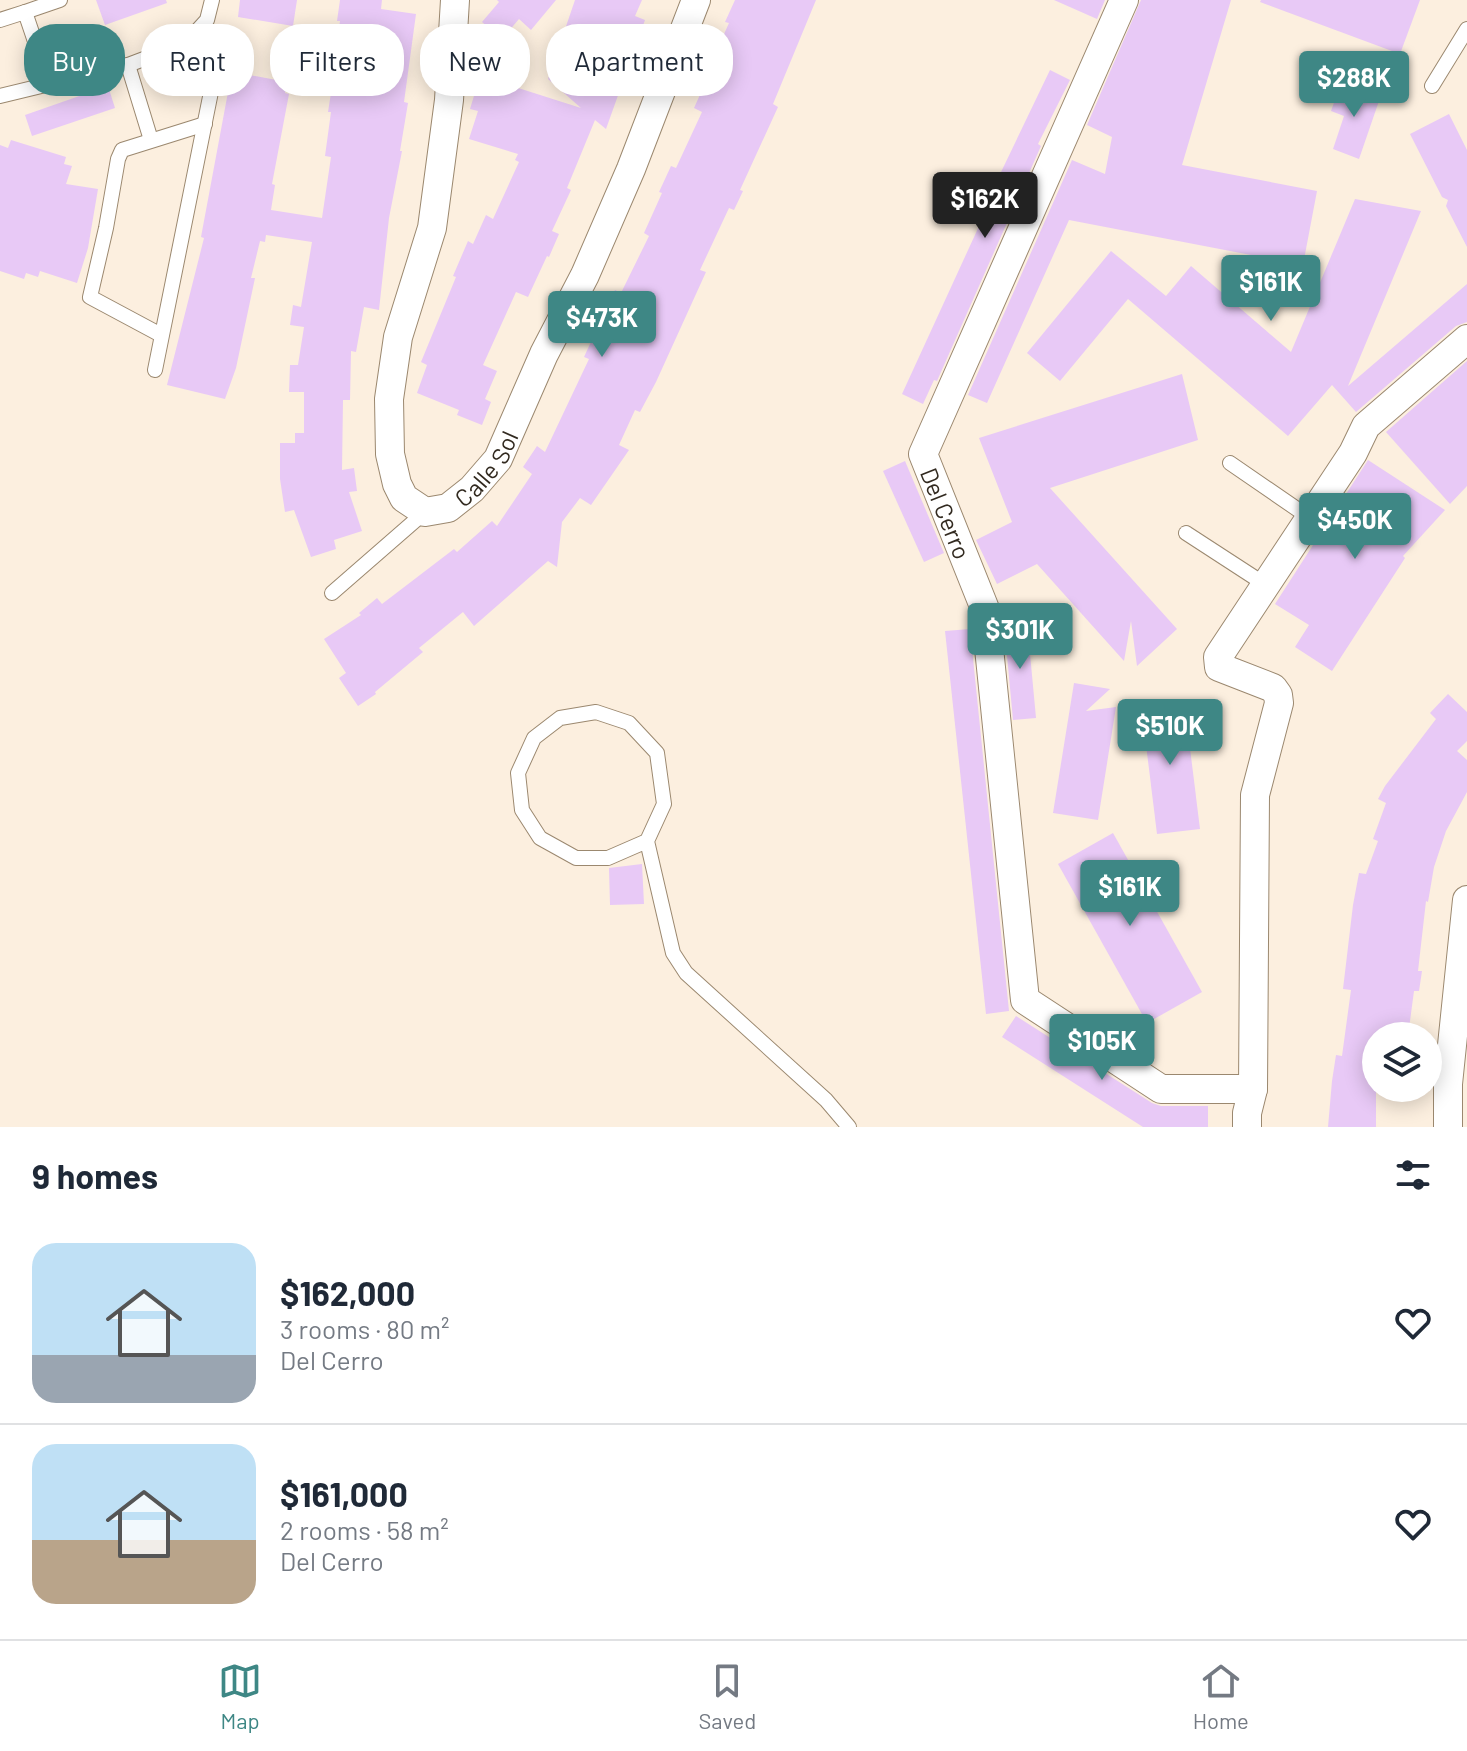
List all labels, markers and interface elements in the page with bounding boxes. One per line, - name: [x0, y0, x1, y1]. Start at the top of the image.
- chip: Buy: [24, 24, 125, 96]
- chip: Rent: [141, 24, 254, 96]
- chip: Filters: [270, 24, 404, 96]
- chip: New: [420, 24, 530, 96]
- chip: Apartment: [546, 24, 733, 96]
- pin: $288K: [1298, 51, 1410, 119]
- text: $288K: [1317, 61, 1391, 92]
- pin: $162K: [929, 172, 1041, 240]
- text: $162K: [951, 182, 1019, 213]
- pin: $161K: [1215, 255, 1327, 323]
- text: $161K: [1239, 265, 1303, 296]
- pin: $473K: [546, 291, 658, 359]
- text: $473K: [566, 301, 638, 332]
- street label: Calle Sol: [448, 426, 523, 512]
- street label: Del Cerro: [915, 463, 978, 563]
- pin: $450K: [1299, 493, 1411, 561]
- text: $450K: [1317, 503, 1393, 534]
- pin: $301K: [964, 603, 1076, 671]
- text: $301K: [986, 613, 1054, 644]
- pin: $510K: [1114, 699, 1226, 767]
- text: $510K: [1136, 709, 1204, 740]
- pin: $161K: [1074, 860, 1186, 928]
- text: $161K: [1098, 870, 1162, 901]
- pin: $105K: [1046, 1014, 1158, 1082]
- map controls: [1362, 1022, 1442, 1102]
- button: layers: [1362, 1022, 1442, 1102]
- text: $105K: [1067, 1024, 1137, 1055]
- icon: filters: [1391, 1153, 1435, 1197]
- text: 9 homes: [32, 1155, 158, 1196]
- text: $162,000: [280, 1272, 415, 1313]
- icon: home: [96, 1275, 192, 1371]
- icon: heart: [1391, 1301, 1435, 1345]
- text: 3 rooms · 80 m²: [280, 1313, 450, 1344]
- text: Del Cerro: [280, 1344, 384, 1375]
- text: $161,000: [280, 1473, 408, 1514]
- icon: home: [96, 1476, 192, 1572]
- icon: heart: [1391, 1502, 1435, 1546]
- text: 2 rooms · 58 m²: [280, 1514, 449, 1545]
- text: Del Cerro: [280, 1545, 384, 1576]
- tab: Map: [218, 1659, 262, 1733]
- tab: Saved: [699, 1659, 756, 1733]
- tab: Home: [1193, 1659, 1249, 1733]

